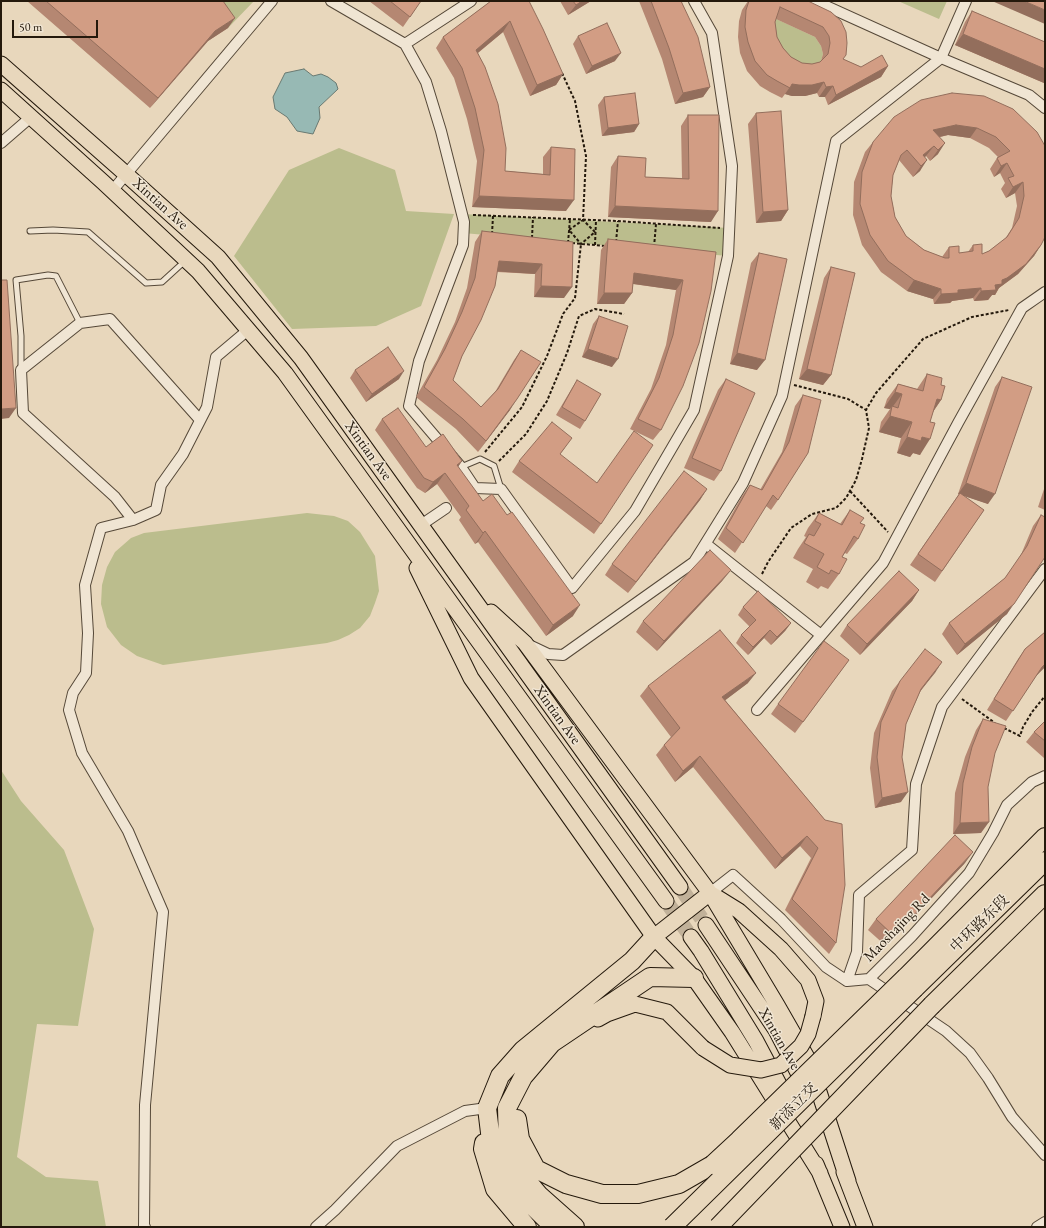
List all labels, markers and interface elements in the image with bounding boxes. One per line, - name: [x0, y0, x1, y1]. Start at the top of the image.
- scale bar: [14, 12, 100, 38]
- text: 50 m: [19, 19, 42, 35]
- street label: Xintian Ave: [128, 174, 192, 234]
- street label: Xintian Ave: [340, 418, 396, 484]
- street label: Xintian Ave: [529, 682, 585, 748]
- street label: Maoshajing Rd: [860, 890, 934, 966]
- street label: 中环路东段: [947, 891, 1013, 957]
- street label: Xintian Ave: [754, 1005, 804, 1073]
- street label: 新添立交: [766, 1079, 822, 1135]

